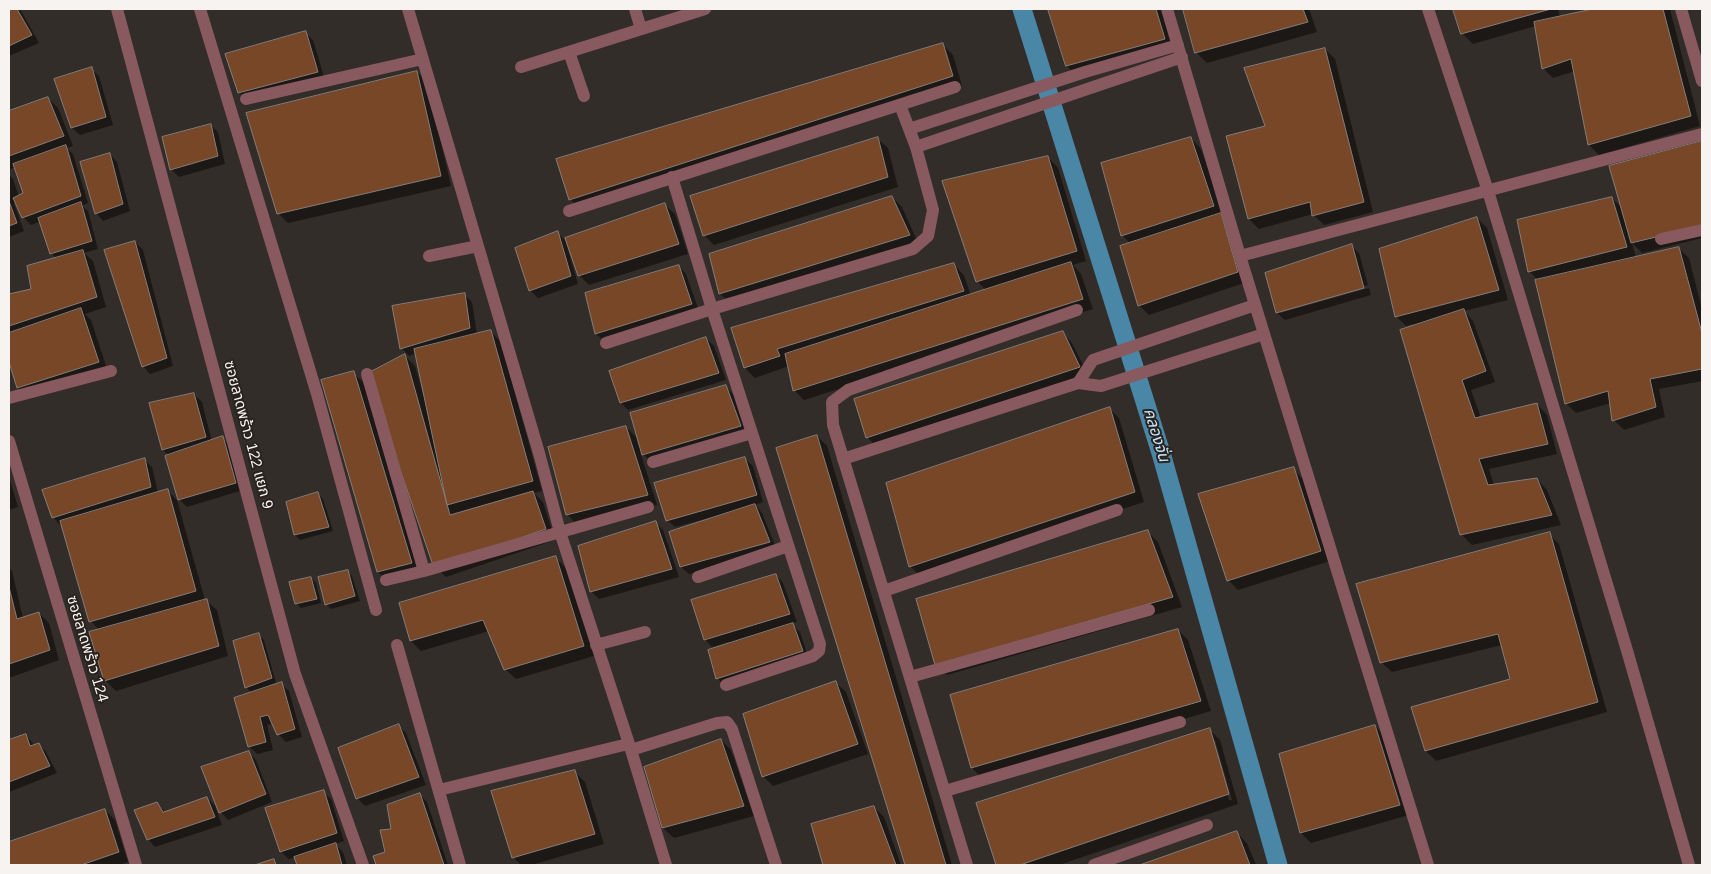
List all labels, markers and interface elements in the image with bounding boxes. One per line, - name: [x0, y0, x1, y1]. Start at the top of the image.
- street label: ซอยลาดพร้าว 122 แยก 9: [220, 359, 276, 511]
- water label: คลองจั่น: [1139, 406, 1173, 464]
- street label: ซอยลาดพร้าว 124: [62, 594, 112, 704]

